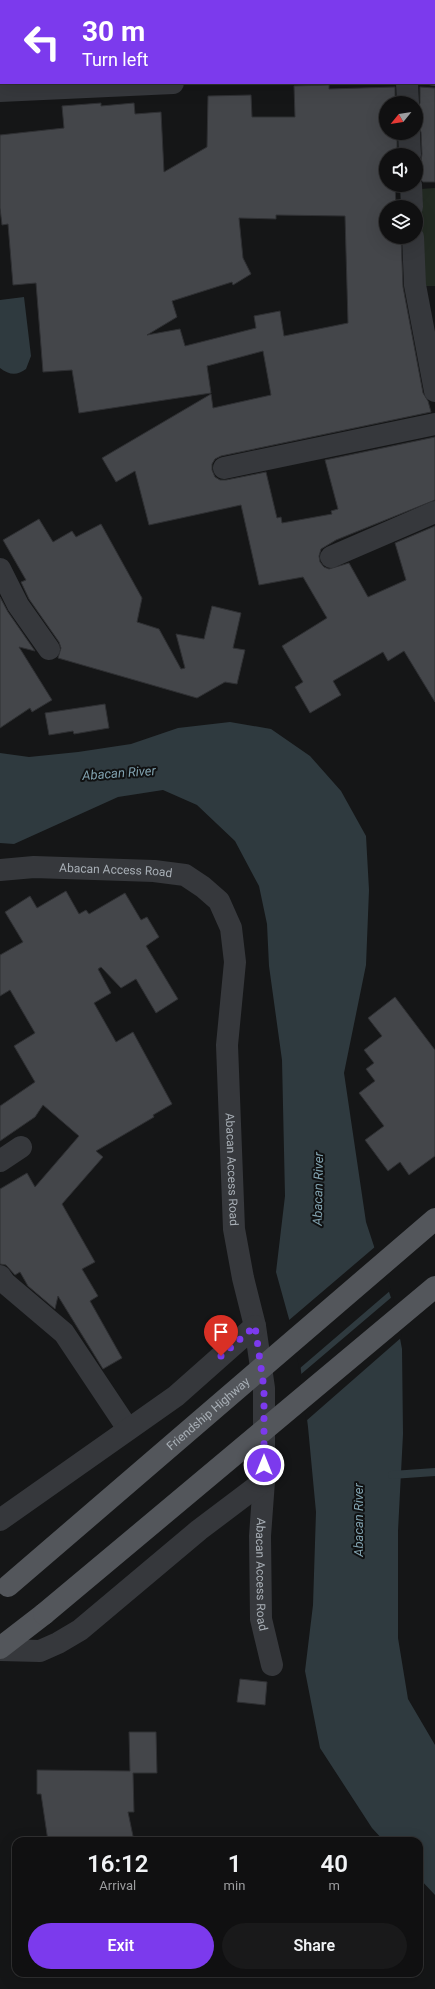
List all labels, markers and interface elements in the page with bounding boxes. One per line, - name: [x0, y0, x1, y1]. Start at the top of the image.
- text: 30 m: [82, 15, 145, 48]
- icon: left: [16, 16, 68, 68]
- text: Turn left: [82, 49, 148, 70]
- north arrow: [379, 96, 423, 140]
- map controls: [379, 96, 423, 244]
- button: sound: [379, 148, 423, 192]
- button: layers: [379, 200, 423, 244]
- water label: Abacan River: [81, 763, 157, 783]
- street label: Abacan Access Road: [59, 861, 173, 880]
- street label: Abacan Access Road: [223, 1113, 241, 1226]
- water label: Abacan River: [310, 1151, 326, 1227]
- pin: [204, 1315, 238, 1356]
- icon: arrive: [210, 1321, 232, 1343]
- street label: Friendship Highway: [164, 1374, 253, 1453]
- position arrow: [243, 1444, 285, 1486]
- water label: Abacan River: [351, 1482, 366, 1558]
- street label: Abacan Access Road: [253, 1517, 271, 1632]
- text: 16:12: [87, 1850, 149, 1878]
- text: 1: [228, 1850, 241, 1878]
- text: 40: [320, 1850, 348, 1878]
- text: Arrival: [99, 1878, 136, 1893]
- text: min: [224, 1878, 245, 1893]
- text: m: [328, 1878, 340, 1893]
- button: Exit: [28, 1923, 214, 1969]
- button: Share: [222, 1923, 407, 1969]

